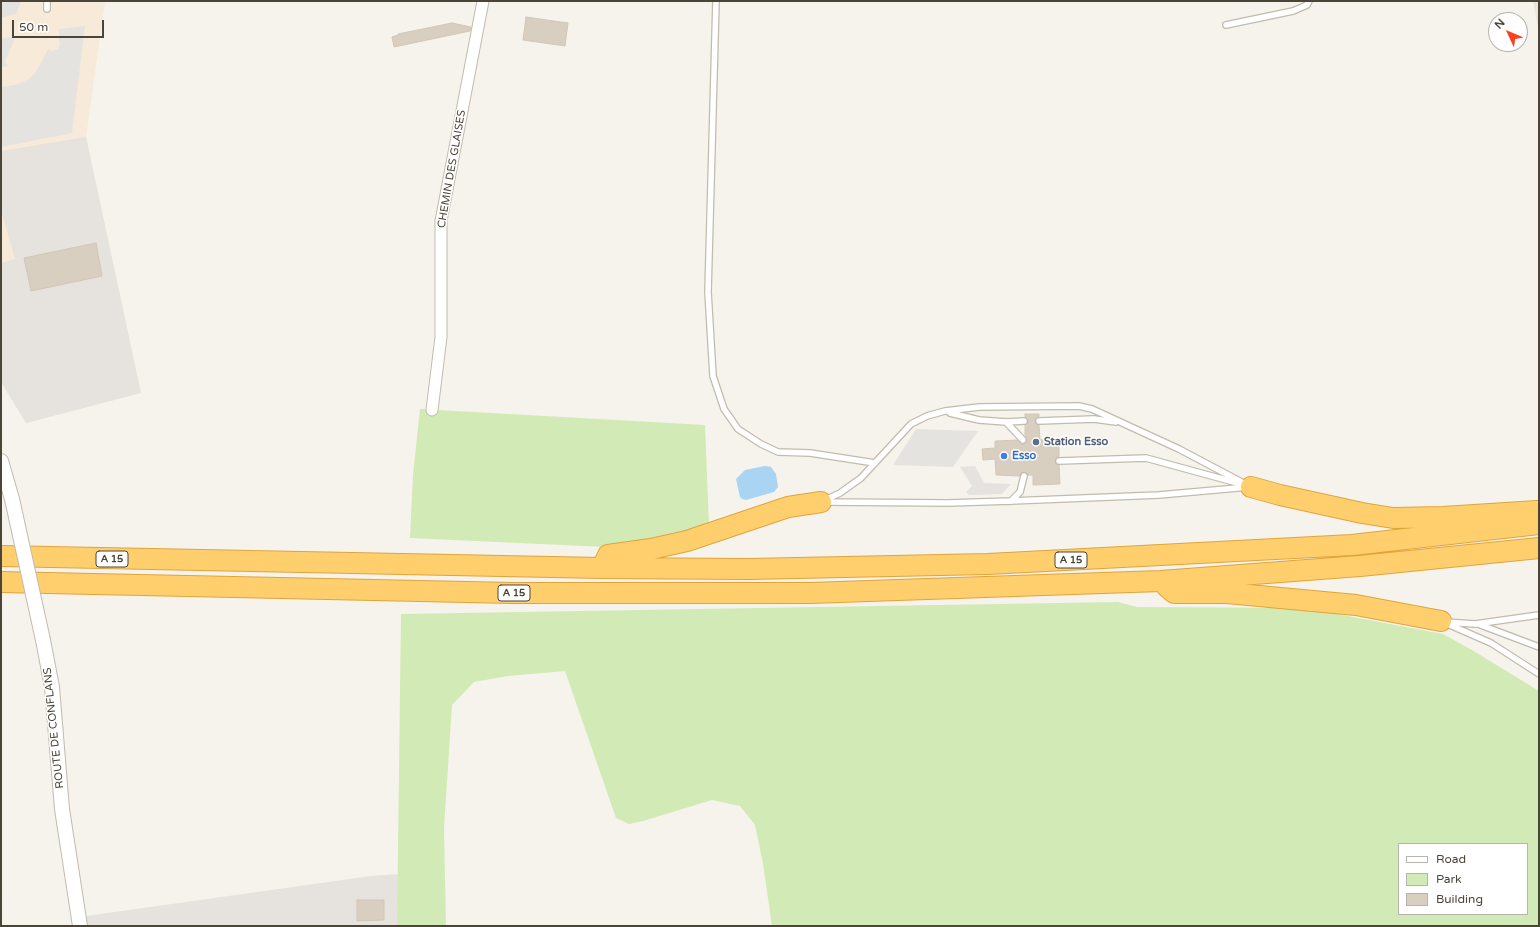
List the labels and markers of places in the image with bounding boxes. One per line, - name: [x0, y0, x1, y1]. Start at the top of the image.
- place label: Station Esso: [1044, 435, 1108, 449]
- marker: Station Esso: [1031, 437, 1041, 447]
- place label: Esso: [1012, 449, 1036, 463]
- marker: Esso: [999, 451, 1009, 461]

